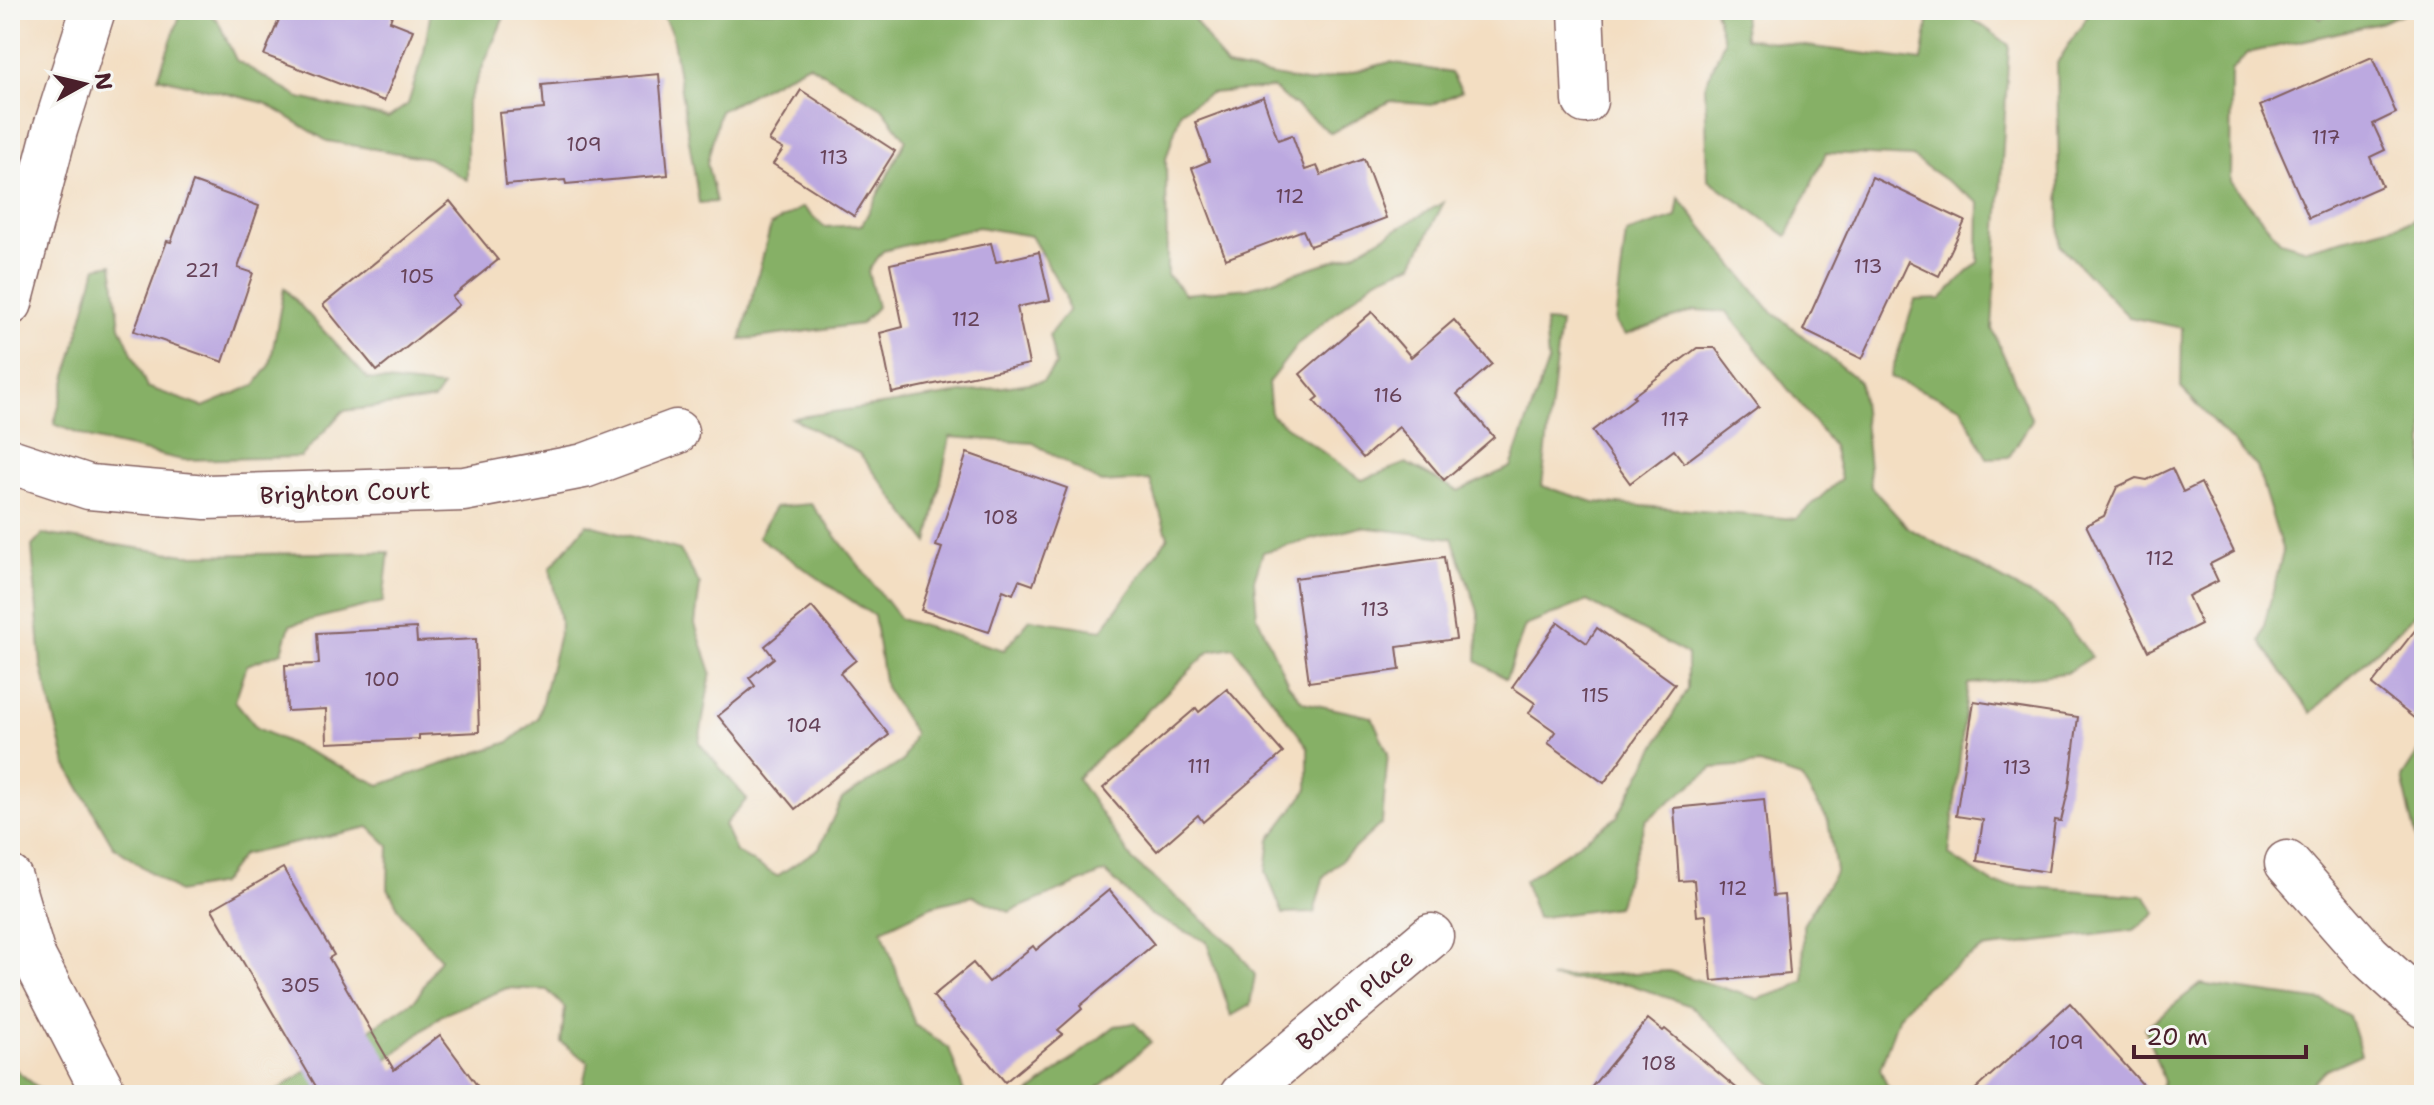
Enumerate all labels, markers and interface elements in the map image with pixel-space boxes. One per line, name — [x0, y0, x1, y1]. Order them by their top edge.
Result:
north arrow — [44, 44, 124, 124]
text: N — [88, 71, 119, 92]
house number: 117 — [2312, 124, 2341, 150]
house number: 109 — [566, 131, 602, 157]
house number: 113 — [819, 144, 849, 170]
house number: 112 — [1276, 183, 1305, 209]
house number: 113 — [1853, 253, 1883, 279]
house number: 221 — [185, 257, 219, 283]
house number: 105 — [400, 263, 434, 289]
house number: 112 — [952, 306, 981, 332]
house number: 116 — [1373, 382, 1403, 408]
house number: 117 — [1661, 406, 1690, 432]
street label: Brighton Court — [259, 474, 431, 512]
house number: 108 — [983, 504, 1019, 530]
house number: 112 — [2146, 545, 2175, 571]
house number: 113 — [1360, 596, 1390, 622]
house number: 100 — [364, 666, 400, 692]
house number: 115 — [1581, 682, 1609, 708]
house number: 104 — [786, 712, 822, 738]
house number: 111 — [1187, 753, 1211, 779]
house number: 113 — [2002, 754, 2032, 780]
house number: 112 — [1719, 875, 1748, 901]
street label: Bolton Place — [1290, 942, 1420, 1058]
house number: 305 — [280, 972, 320, 998]
scale bar — [2134, 1009, 2306, 1059]
text: 20 m — [2146, 1021, 2208, 1053]
house number: 109 — [2048, 1029, 2084, 1055]
house number: 108 — [1641, 1050, 1677, 1076]

